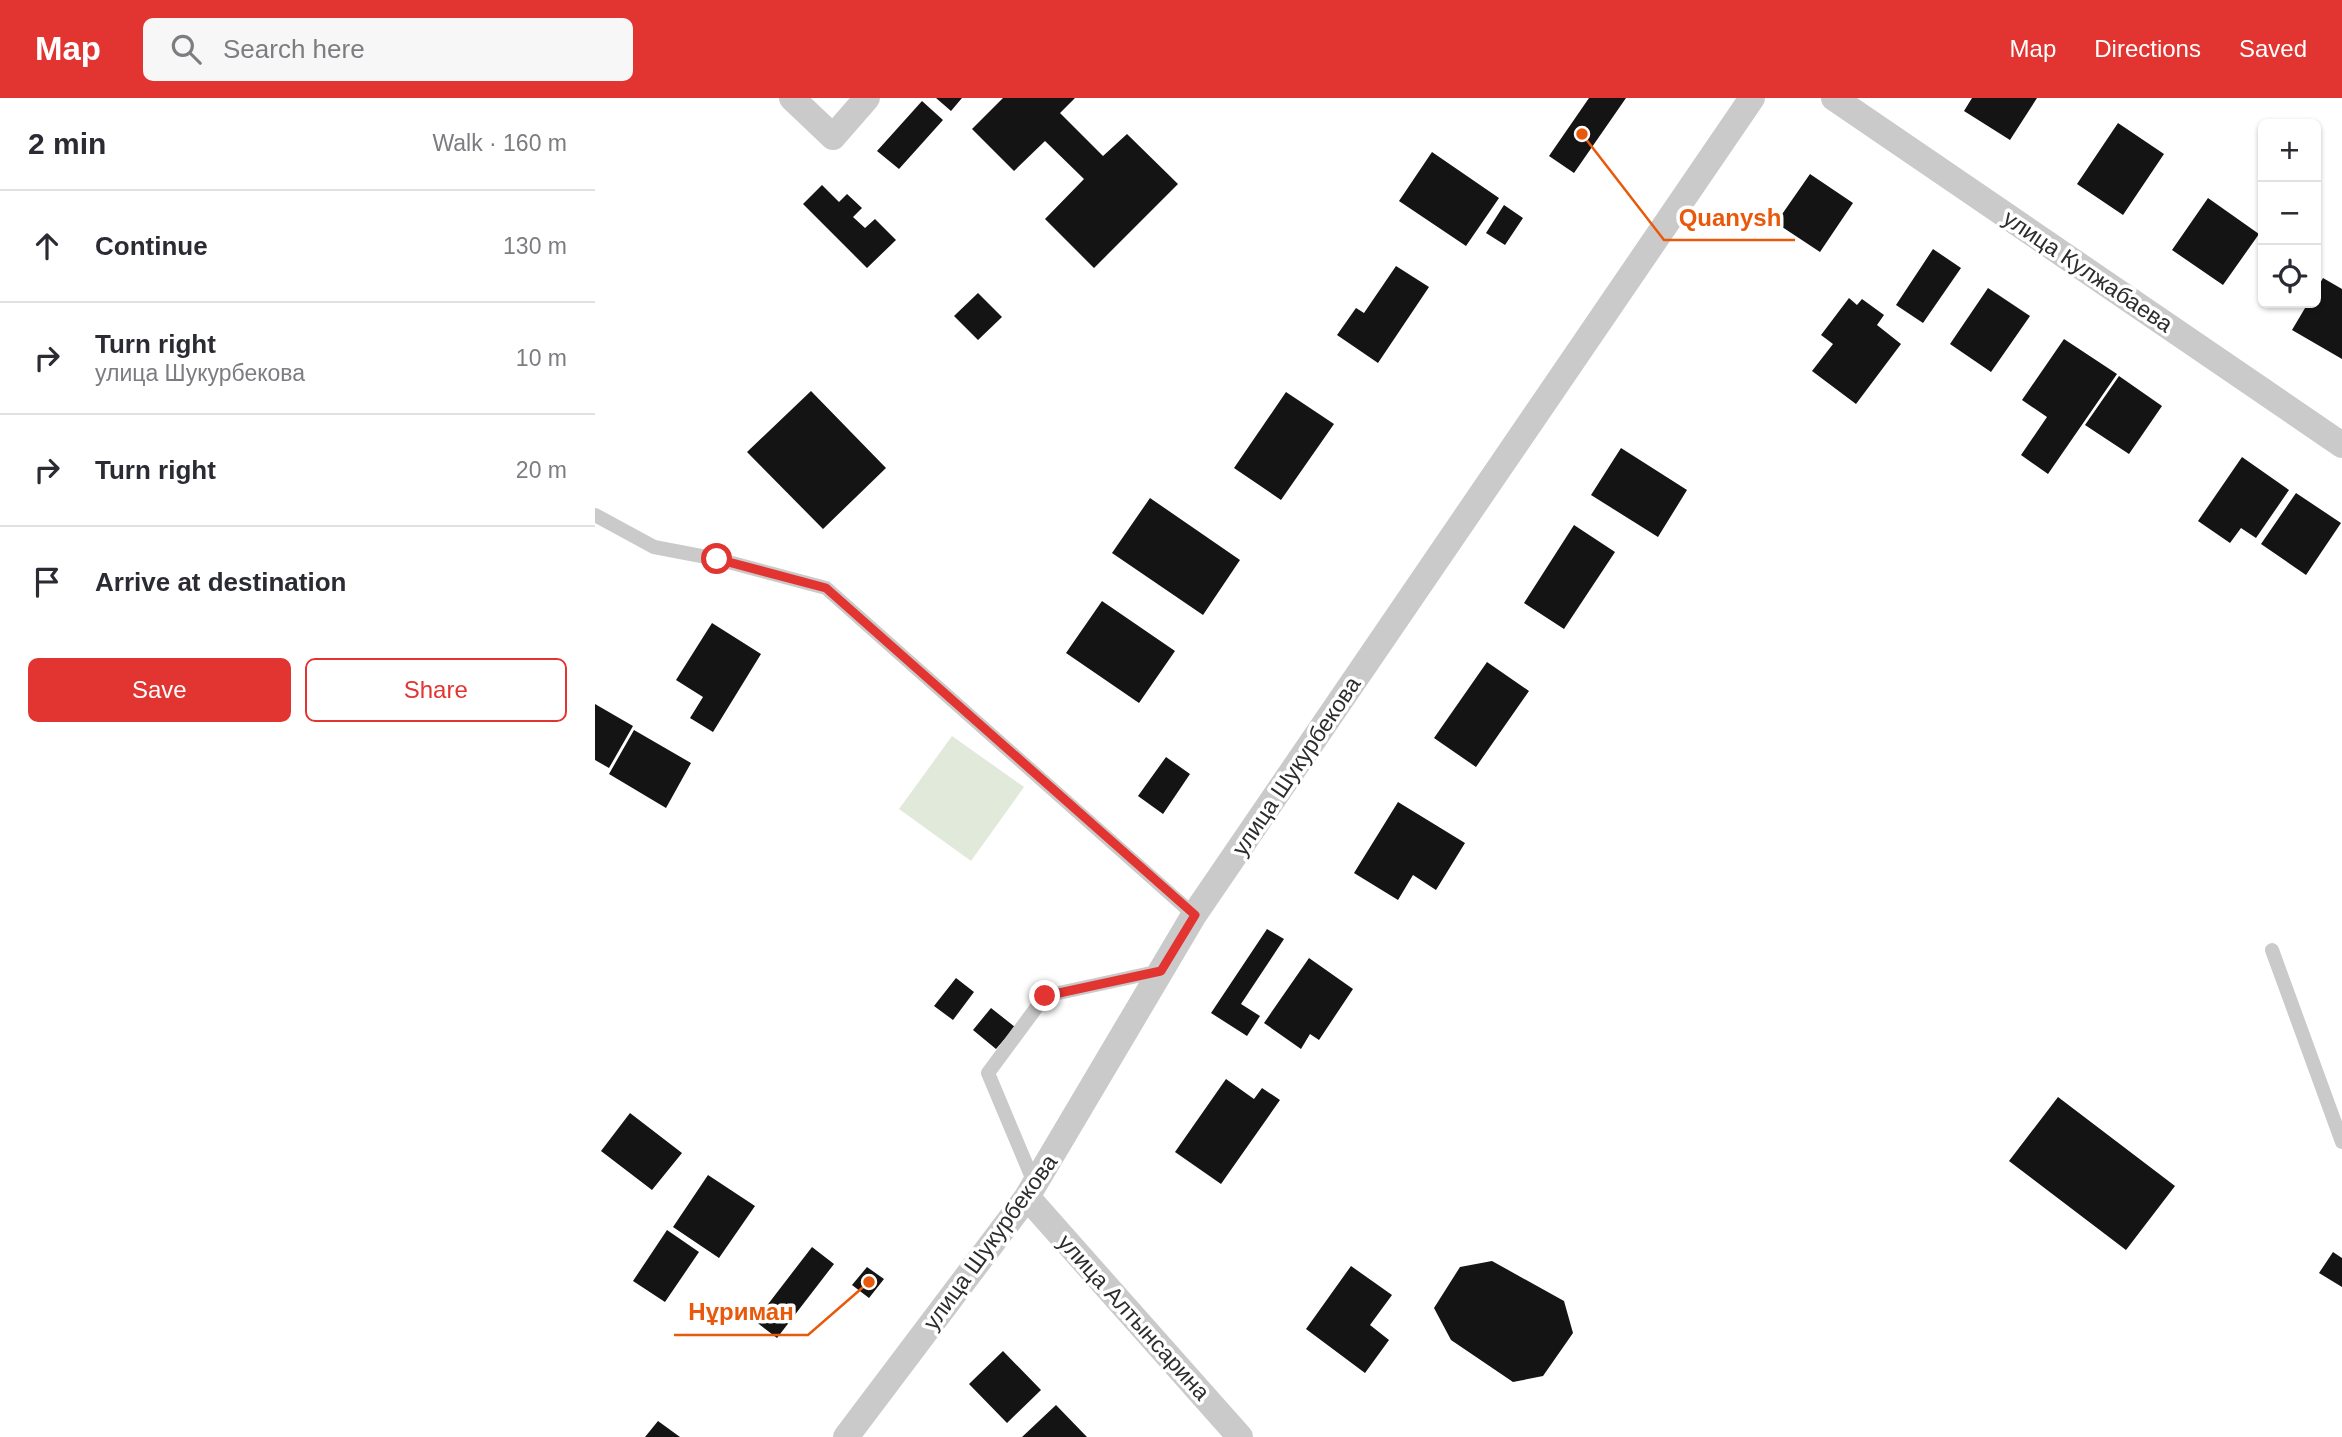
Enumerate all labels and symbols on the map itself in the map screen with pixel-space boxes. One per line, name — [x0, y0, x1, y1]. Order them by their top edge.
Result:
callout: Quanysh — [1664, 195, 1795, 240]
text: Quanysh — [1679, 204, 1781, 231]
street label: улица Кулжабаева — [1998, 205, 2178, 337]
route start — [701, 543, 732, 574]
street label: улица Шукурбекова — [1226, 671, 1366, 860]
route end — [1029, 980, 1060, 1011]
street label: улица Шукурбекова — [918, 1149, 1062, 1335]
street label: улица Алтынсарина — [1053, 1229, 1215, 1405]
callout: Нұриман — [674, 1290, 808, 1335]
text: Нұриман — [688, 1298, 794, 1325]

